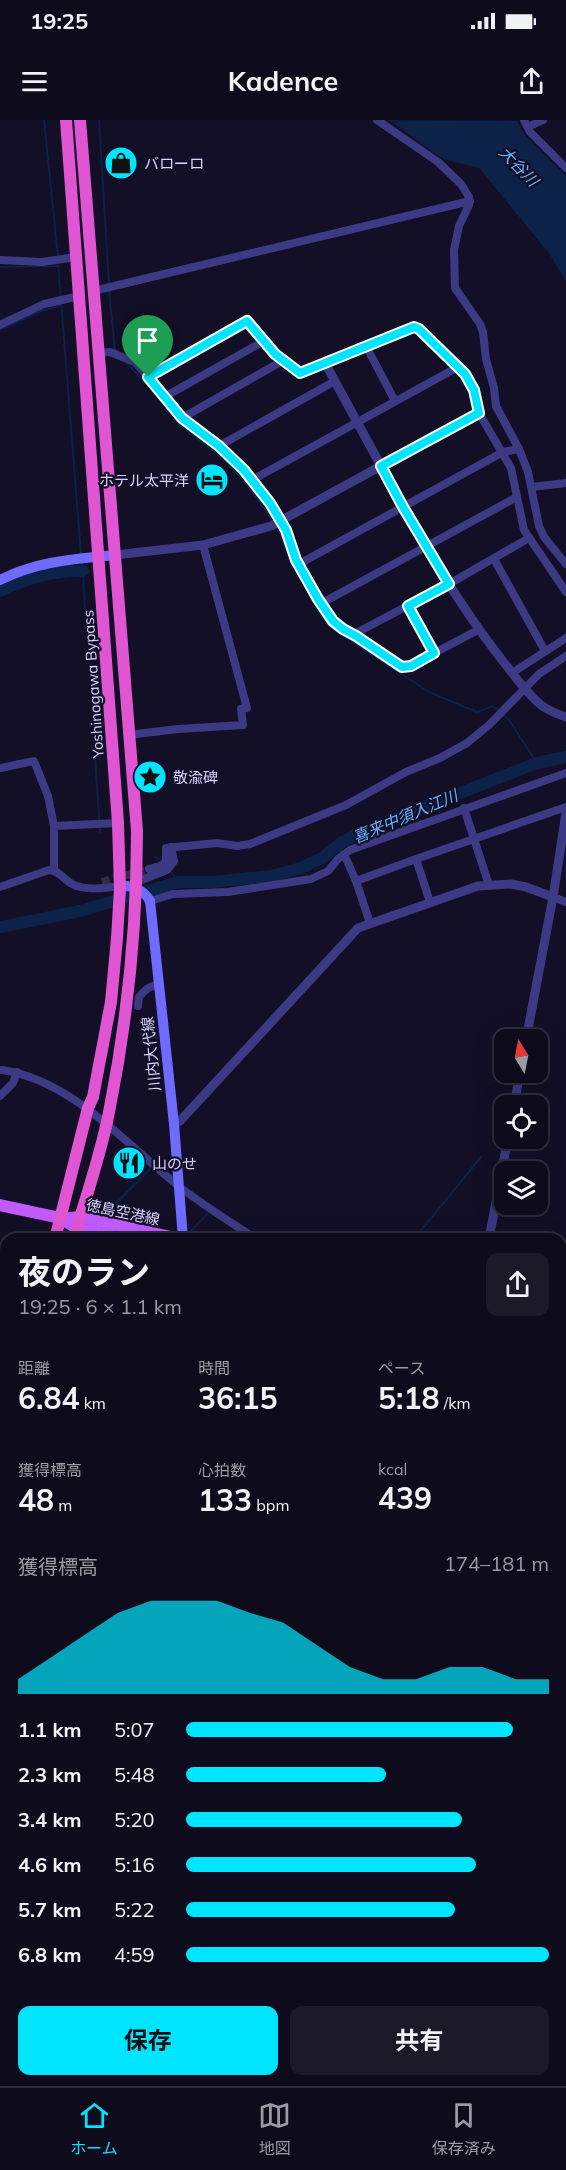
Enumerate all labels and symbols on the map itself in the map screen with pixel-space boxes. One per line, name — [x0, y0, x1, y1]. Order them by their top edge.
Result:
water label: 大谷川 — [495, 142, 544, 192]
shop icon: バローロ — [103, 145, 139, 181]
place label: バローロ — [144, 154, 204, 173]
pin — [122, 315, 173, 377]
hotel icon: ホテル太平洋 — [194, 462, 230, 498]
place label: ホテル太平洋 — [99, 471, 189, 490]
street label: Yoshinogawa Bypass — [78, 609, 108, 760]
place icon: 敬渝碑 — [132, 759, 168, 795]
place label: 敬渝碑 — [173, 768, 218, 787]
water label: 喜来中須入江川 — [350, 784, 462, 847]
street label: 川内大代線 — [138, 1016, 164, 1092]
north arrow — [494, 1029, 548, 1083]
restaurant icon: 山のせ — [111, 1145, 147, 1181]
place label: 山のせ — [152, 1154, 197, 1173]
street label: 徳島空港線 — [84, 1195, 162, 1229]

